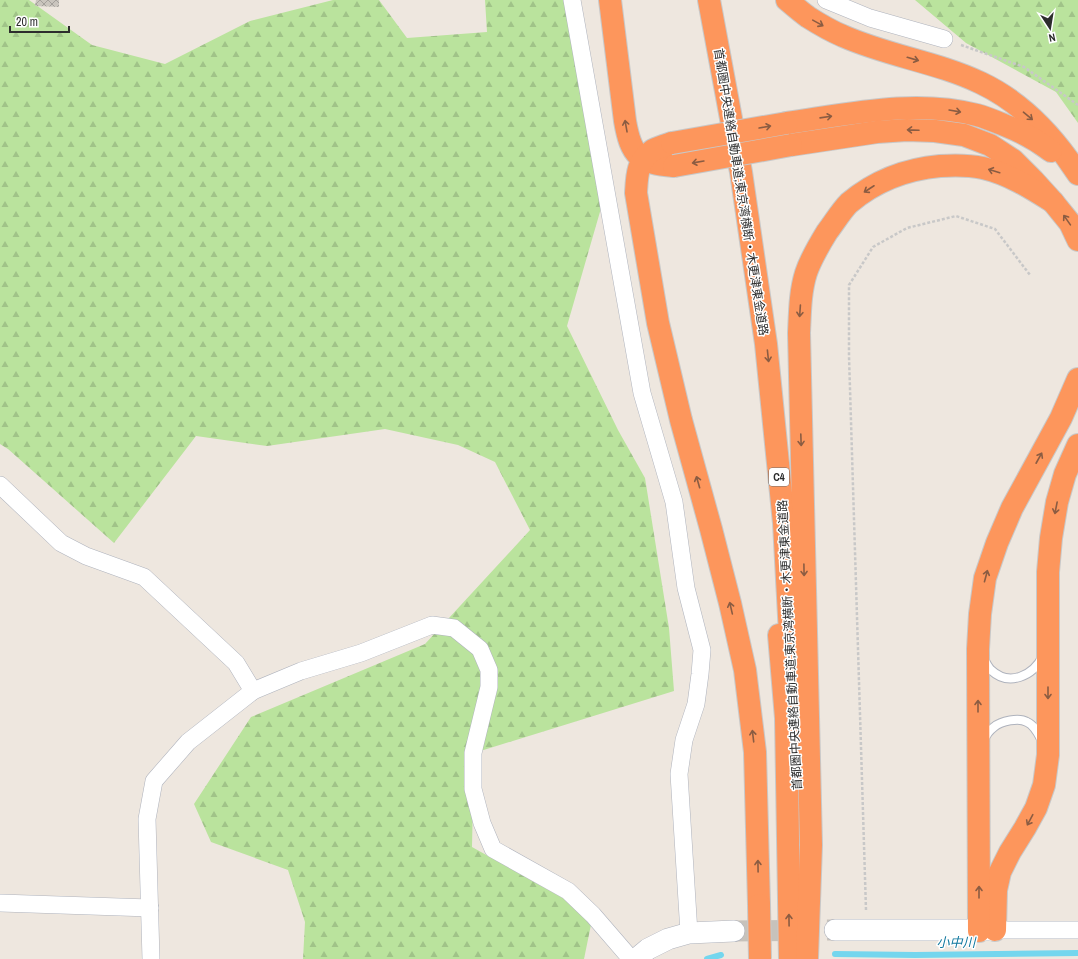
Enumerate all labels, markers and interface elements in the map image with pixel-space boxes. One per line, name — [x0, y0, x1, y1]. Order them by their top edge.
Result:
scale bar — [10, 8, 69, 34]
north arrow — [1030, 8, 1070, 48]
text: 20 m — [16, 14, 38, 30]
one-way arrow — [812, 20, 824, 27]
text: N — [1047, 30, 1057, 45]
street label: 首都圏中央連絡自動車道;東京湾横断・木更津東金道路 — [710, 47, 772, 337]
one-way arrow — [906, 56, 919, 63]
one-way arrow — [948, 107, 961, 115]
one-way arrow — [1023, 111, 1033, 120]
one-way arrow — [819, 113, 832, 121]
one-way arrow — [621, 119, 629, 132]
one-way arrow — [758, 122, 771, 130]
one-way arrow — [907, 126, 920, 134]
one-way arrow — [691, 158, 704, 166]
one-way arrow — [988, 167, 1000, 175]
one-way arrow — [864, 185, 875, 193]
one-way arrow — [1063, 215, 1071, 226]
one-way arrow — [797, 304, 804, 317]
one-way arrow — [764, 349, 771, 362]
one-way arrow — [798, 433, 805, 446]
one-way arrow — [1036, 452, 1044, 464]
road number: C4 — [769, 468, 789, 486]
one-way arrow — [694, 476, 701, 489]
street label: 首都圏中央連絡自動車道;東京湾横断・木更津東金道路 — [774, 499, 806, 791]
one-way arrow — [1052, 501, 1060, 514]
one-way arrow — [800, 563, 808, 576]
one-way arrow — [983, 570, 991, 583]
one-way arrow — [726, 602, 734, 615]
one-way arrow — [1044, 686, 1052, 699]
one-way arrow — [974, 700, 982, 713]
one-way arrow — [749, 730, 757, 743]
one-way arrow — [1025, 814, 1033, 826]
one-way arrow — [754, 860, 761, 873]
one-way arrow — [975, 886, 982, 899]
one-way arrow — [786, 914, 793, 927]
water label: 小中川 — [936, 934, 977, 951]

